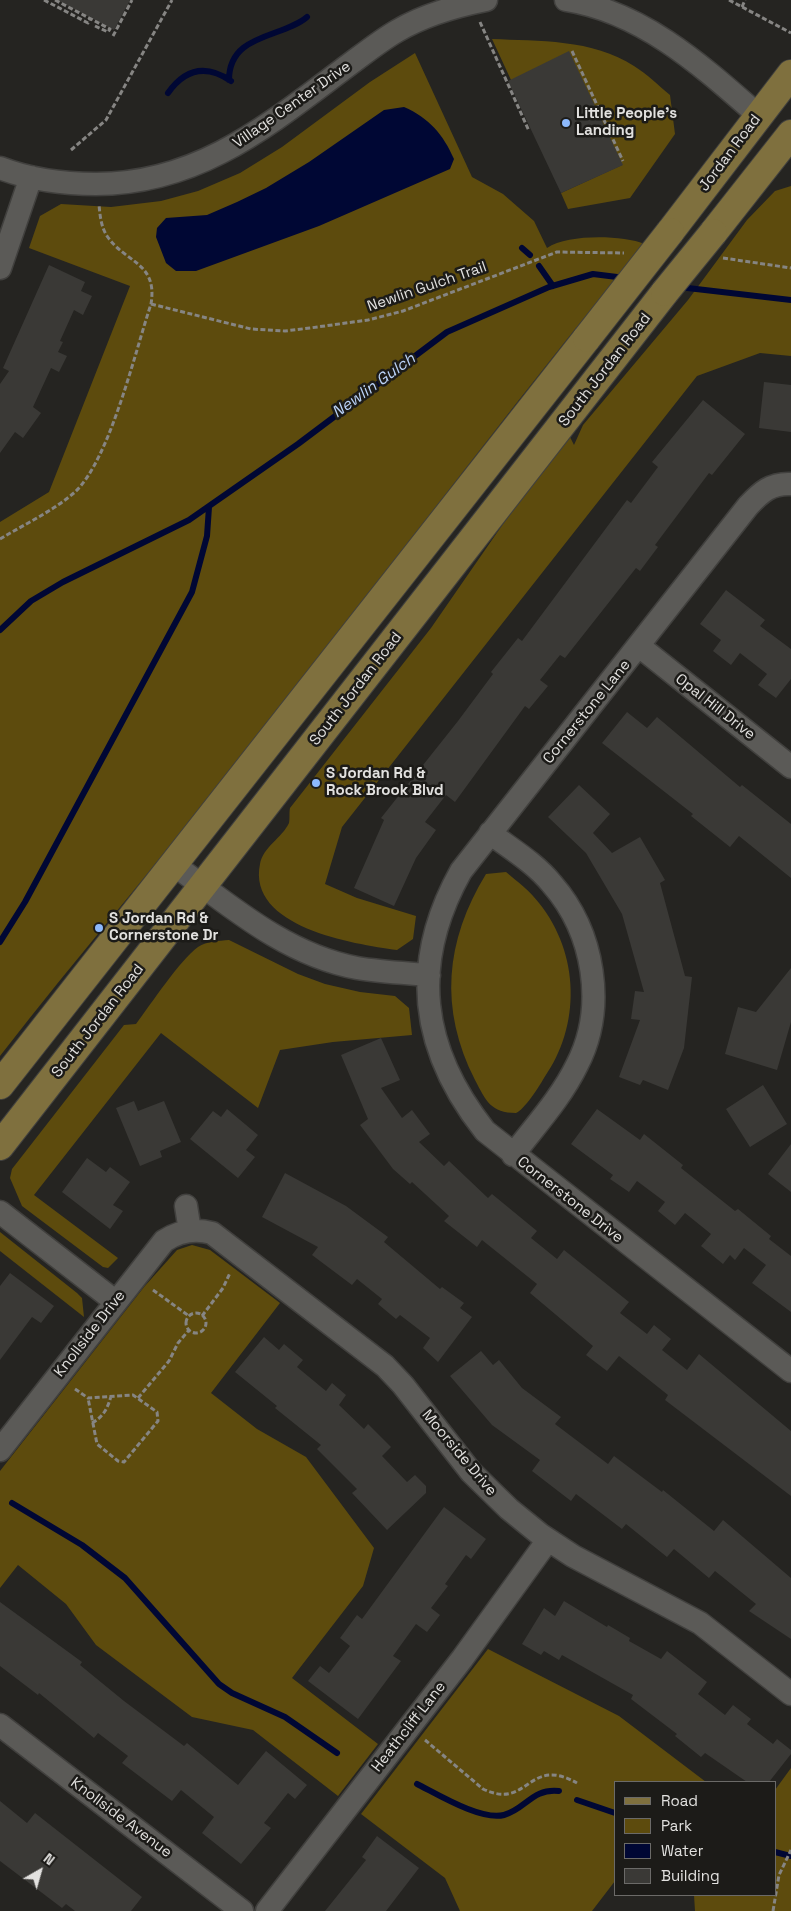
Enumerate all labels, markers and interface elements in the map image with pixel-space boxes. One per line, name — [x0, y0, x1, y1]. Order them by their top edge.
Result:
street label: Village Center Drive — [230, 58, 354, 152]
place label: Little People's Landing — [576, 105, 677, 140]
street label: Jordan Road — [695, 111, 765, 195]
marker: Little People's Landing — [560, 117, 572, 129]
street label: Newlin Gulch Trail — [365, 258, 489, 316]
street label: South Jordan Road — [555, 310, 655, 430]
water label: Newlin Gulch — [329, 349, 419, 423]
street label: South Jordan Road — [306, 629, 406, 749]
street label: Cornerstone Lane — [540, 656, 634, 768]
street label: Opal Hill Drive — [671, 670, 759, 744]
place label: S Jordan Rd & Rock Brook Blvd — [326, 765, 444, 800]
marker: S Jordan Rd & Rock Brook Blvd — [310, 777, 322, 789]
place label: S Jordan Rd & Cornerstone Dr — [109, 910, 219, 945]
marker: S Jordan Rd & Cornerstone Dr — [93, 922, 105, 934]
street label: South Jordan Road — [48, 961, 148, 1081]
street label: Cornerstone Drive — [513, 1153, 627, 1247]
street label: Knollside Drive — [51, 1287, 129, 1381]
street label: Moorside Drive — [418, 1406, 500, 1500]
street label: Heathcliff Lane — [368, 1678, 450, 1776]
street label: Knollside Avenue — [67, 1774, 175, 1862]
legend — [614, 1781, 776, 1896]
text: Road — [661, 1791, 698, 1810]
text: Park — [661, 1816, 692, 1835]
text: Water — [661, 1841, 703, 1860]
north arrow — [15, 1846, 65, 1896]
text: N — [40, 1849, 58, 1869]
text: Building — [661, 1866, 720, 1885]

